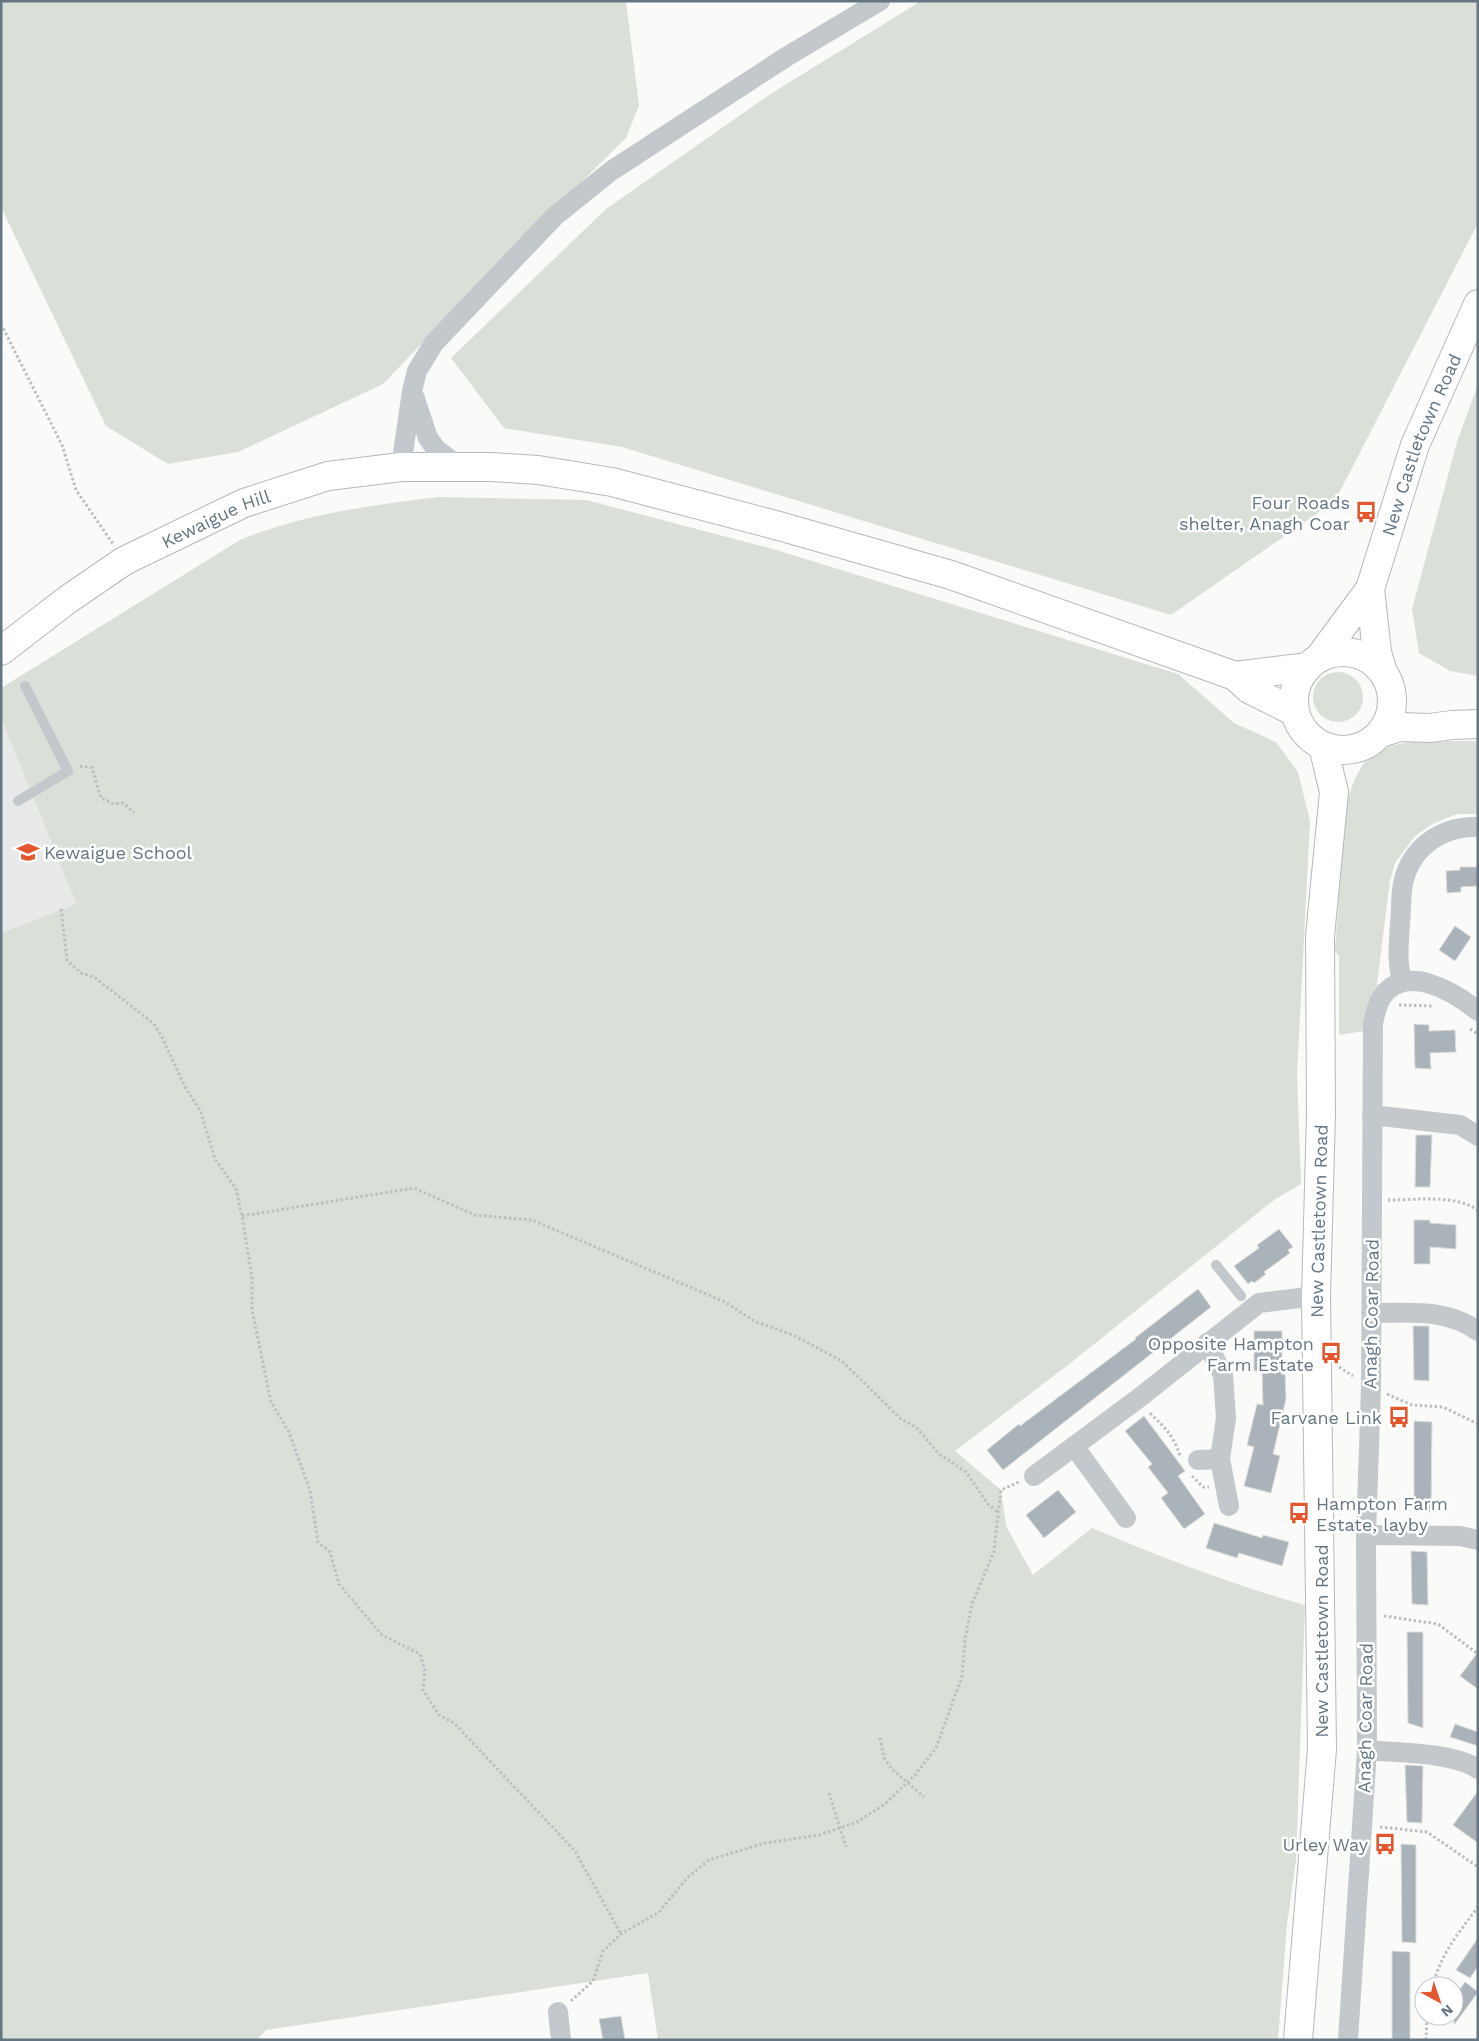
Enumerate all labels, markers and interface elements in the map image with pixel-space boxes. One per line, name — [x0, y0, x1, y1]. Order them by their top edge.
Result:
street label: New Castletown Road — [1377, 350, 1465, 538]
street label: Kewaigue Hill — [158, 485, 273, 552]
place label: Four Roads shelter, Anagh Coar — [1179, 492, 1350, 534]
bus stop icon: Four Roads shelter, Anagh Coar — [1353, 499, 1379, 525]
school or university icon: Kewaigue School — [15, 839, 41, 865]
place label: Kewaigue School — [44, 842, 193, 863]
street label: New Castletown Road — [1305, 1124, 1331, 1318]
street label: Anagh Coar Road — [1359, 1239, 1383, 1389]
place label: Opposite Hampton Farm Estate — [1148, 1333, 1314, 1375]
bus stop icon: Opposite Hampton Farm Estate — [1318, 1340, 1344, 1366]
bus stop icon: Farvane Link — [1386, 1404, 1412, 1430]
place label: Farvane Link — [1271, 1407, 1382, 1428]
place label: Hampton Farm Estate, layby — [1316, 1493, 1448, 1535]
bus stop icon: Hampton Farm Estate, layby — [1286, 1500, 1312, 1526]
street label: New Castletown Road — [1311, 1544, 1332, 1738]
street label: Anagh Coar Road — [1353, 1643, 1377, 1793]
bus stop icon: Urley Way — [1372, 1831, 1398, 1857]
place label: Urley Way — [1282, 1834, 1369, 1855]
north arrow — [1414, 1976, 1464, 2026]
text: N — [1438, 2001, 1456, 2020]

